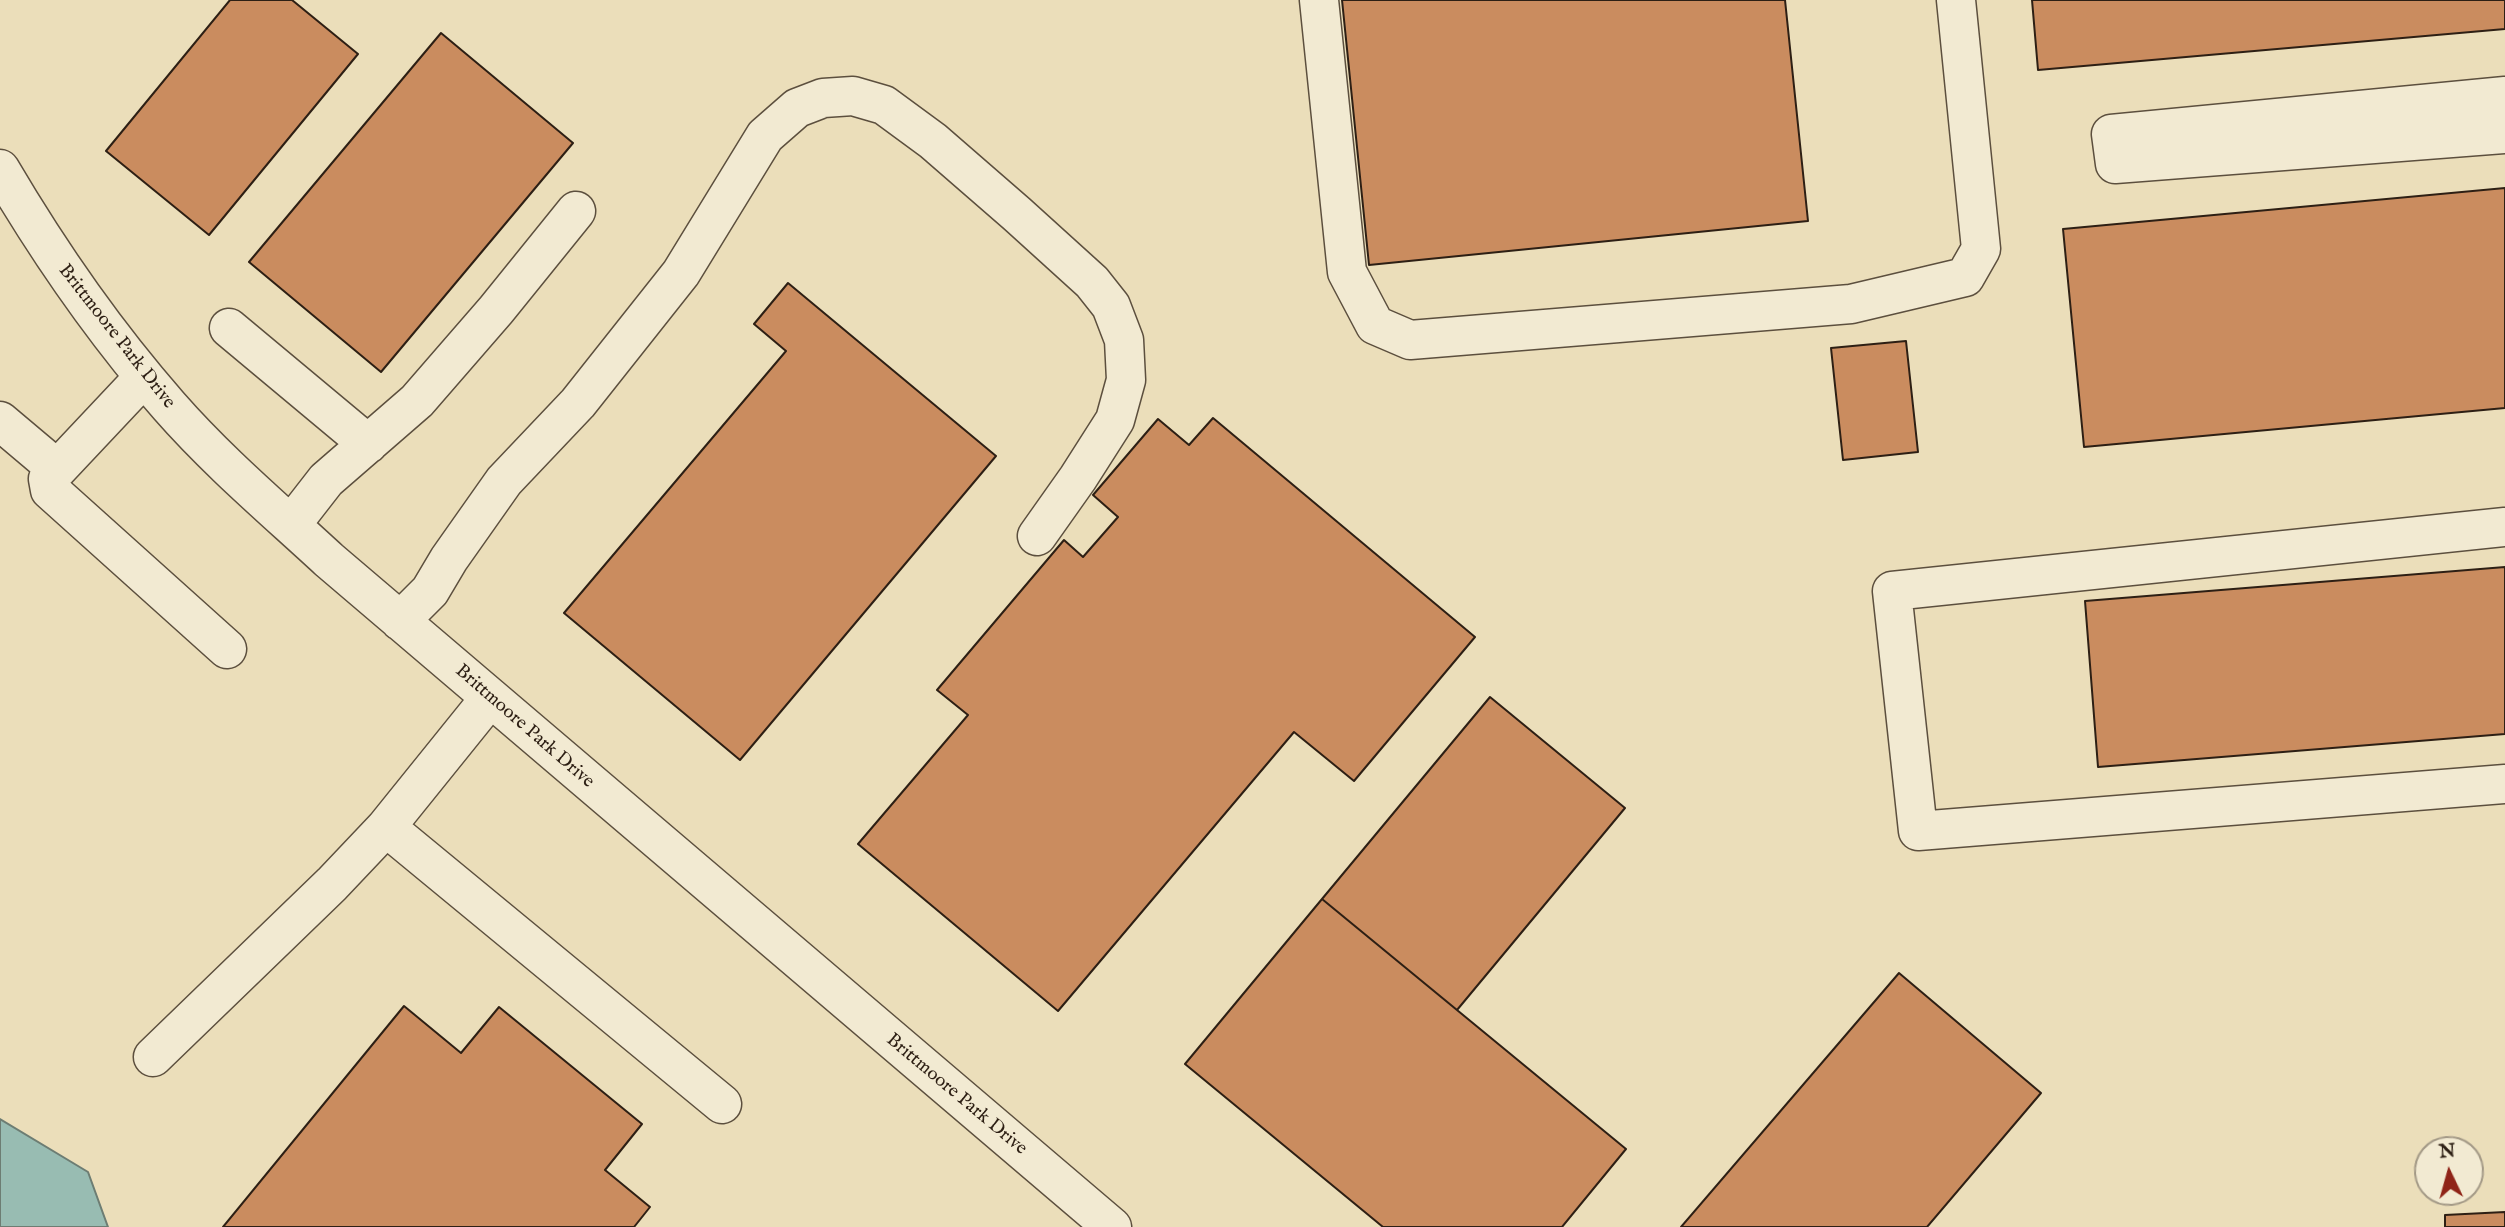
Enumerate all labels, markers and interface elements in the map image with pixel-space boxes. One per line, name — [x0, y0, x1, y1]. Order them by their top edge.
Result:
street label: Brittmoore Park Drive — [53, 260, 179, 414]
street label: Brittmoore Park Drive — [450, 660, 598, 794]
street label: Brittmoore Park Drive — [881, 1029, 1031, 1161]
north arrow — [2414, 1136, 2484, 1206]
text: N — [2438, 1139, 2457, 1165]

